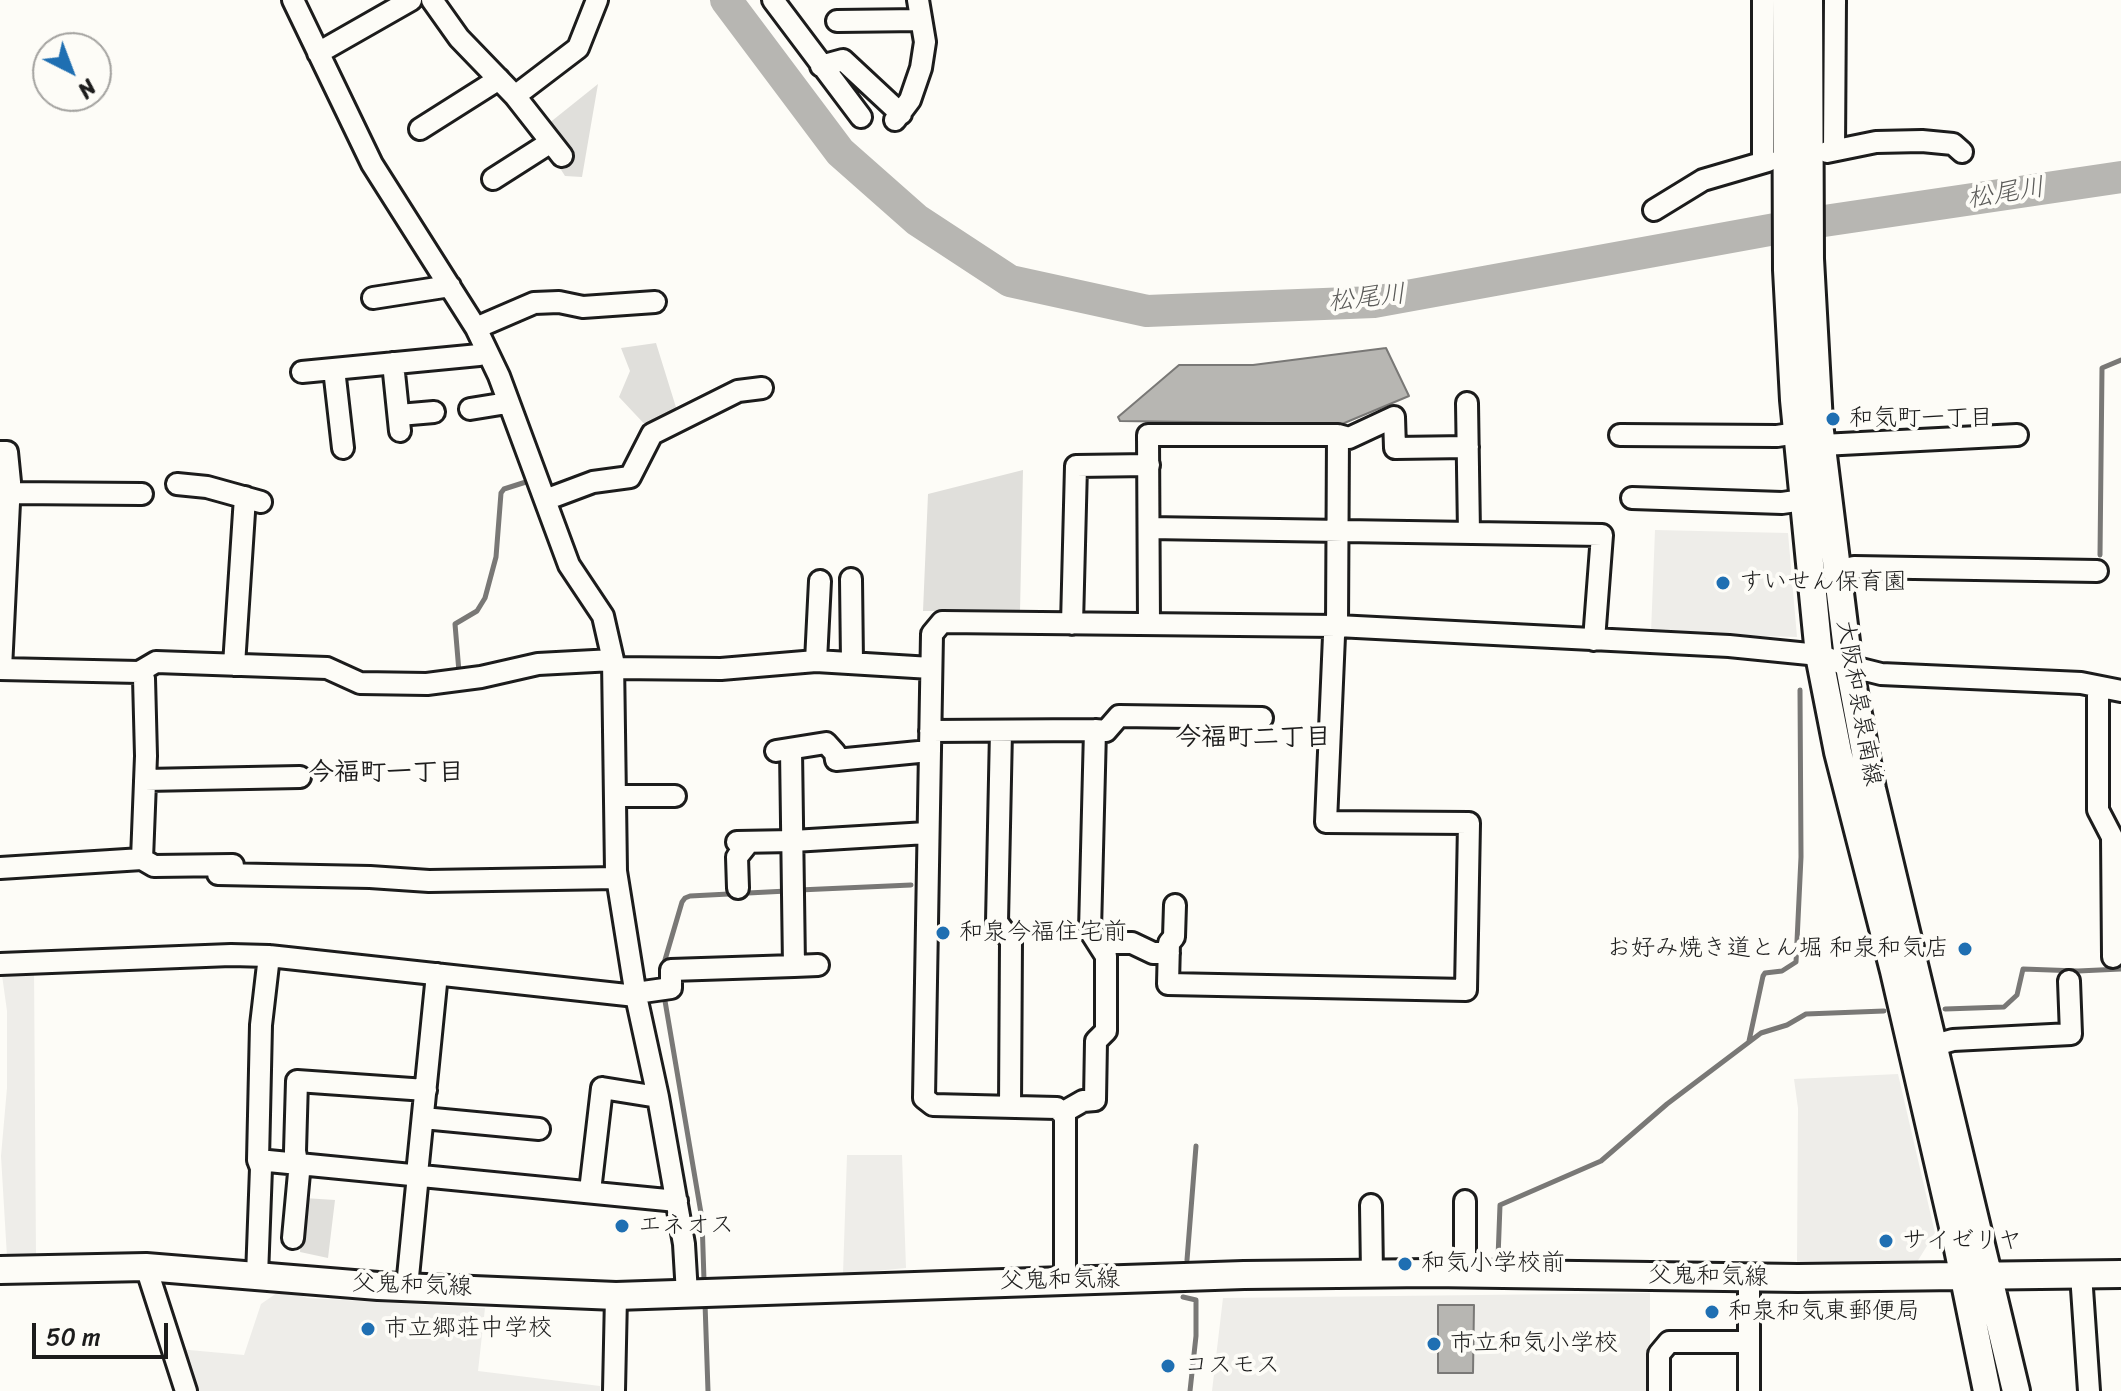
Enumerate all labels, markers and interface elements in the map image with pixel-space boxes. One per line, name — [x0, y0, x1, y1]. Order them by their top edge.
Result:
north arrow — [32, 32, 112, 112]
text: N — [68, 69, 106, 108]
water label: 松尾川 — [1965, 172, 2047, 216]
water label: 松尾川 — [1327, 279, 1407, 319]
place label: 和気町一丁目 — [1849, 405, 1993, 433]
marker: 和気町一丁目 — [1824, 410, 1842, 428]
place label: すいせん保育園 — [1739, 569, 1907, 597]
marker: すいせん保育園 — [1714, 574, 1732, 592]
street label: 大阪和泉泉南線 — [1829, 618, 1887, 788]
district label: 今福町二丁目 — [1175, 722, 1331, 754]
district label: 今福町一丁目 — [308, 757, 464, 789]
place label: 和泉今福住宅前 — [959, 919, 1127, 947]
marker: 和泉今福住宅前 — [934, 924, 952, 942]
place label: お好み焼き道とん堀 和泉和気店 — [1607, 935, 1949, 963]
marker: お好み焼き道とん堀 和泉和気店 — [1956, 940, 1974, 958]
place label: エネオス — [638, 1212, 734, 1240]
marker: エネオス — [613, 1217, 631, 1235]
place label: サイゼリヤ — [1902, 1227, 2022, 1255]
marker: サイゼリヤ — [1877, 1232, 1895, 1250]
place label: 和気小学校前 — [1421, 1250, 1565, 1278]
marker: 和気小学校前 — [1396, 1255, 1414, 1273]
street label: 父鬼和気線 — [1648, 1262, 1768, 1292]
street label: 父鬼和気線 — [1000, 1266, 1120, 1296]
street label: 父鬼和気線 — [352, 1270, 472, 1302]
place label: 和泉和気東郵便局 — [1728, 1298, 1920, 1326]
marker: 和泉和気東郵便局 — [1703, 1303, 1721, 1321]
scale bar — [36, 1307, 172, 1357]
place label: 市立郷荘中学校 — [384, 1315, 552, 1343]
text: 50 m — [46, 1316, 101, 1358]
marker: 市立郷荘中学校 — [359, 1320, 377, 1338]
place label: 市立和気小学校 — [1450, 1330, 1618, 1358]
marker: 市立和気小学校 — [1425, 1335, 1443, 1353]
place label: コスモス — [1184, 1352, 1280, 1380]
marker: コスモス — [1159, 1357, 1177, 1375]

